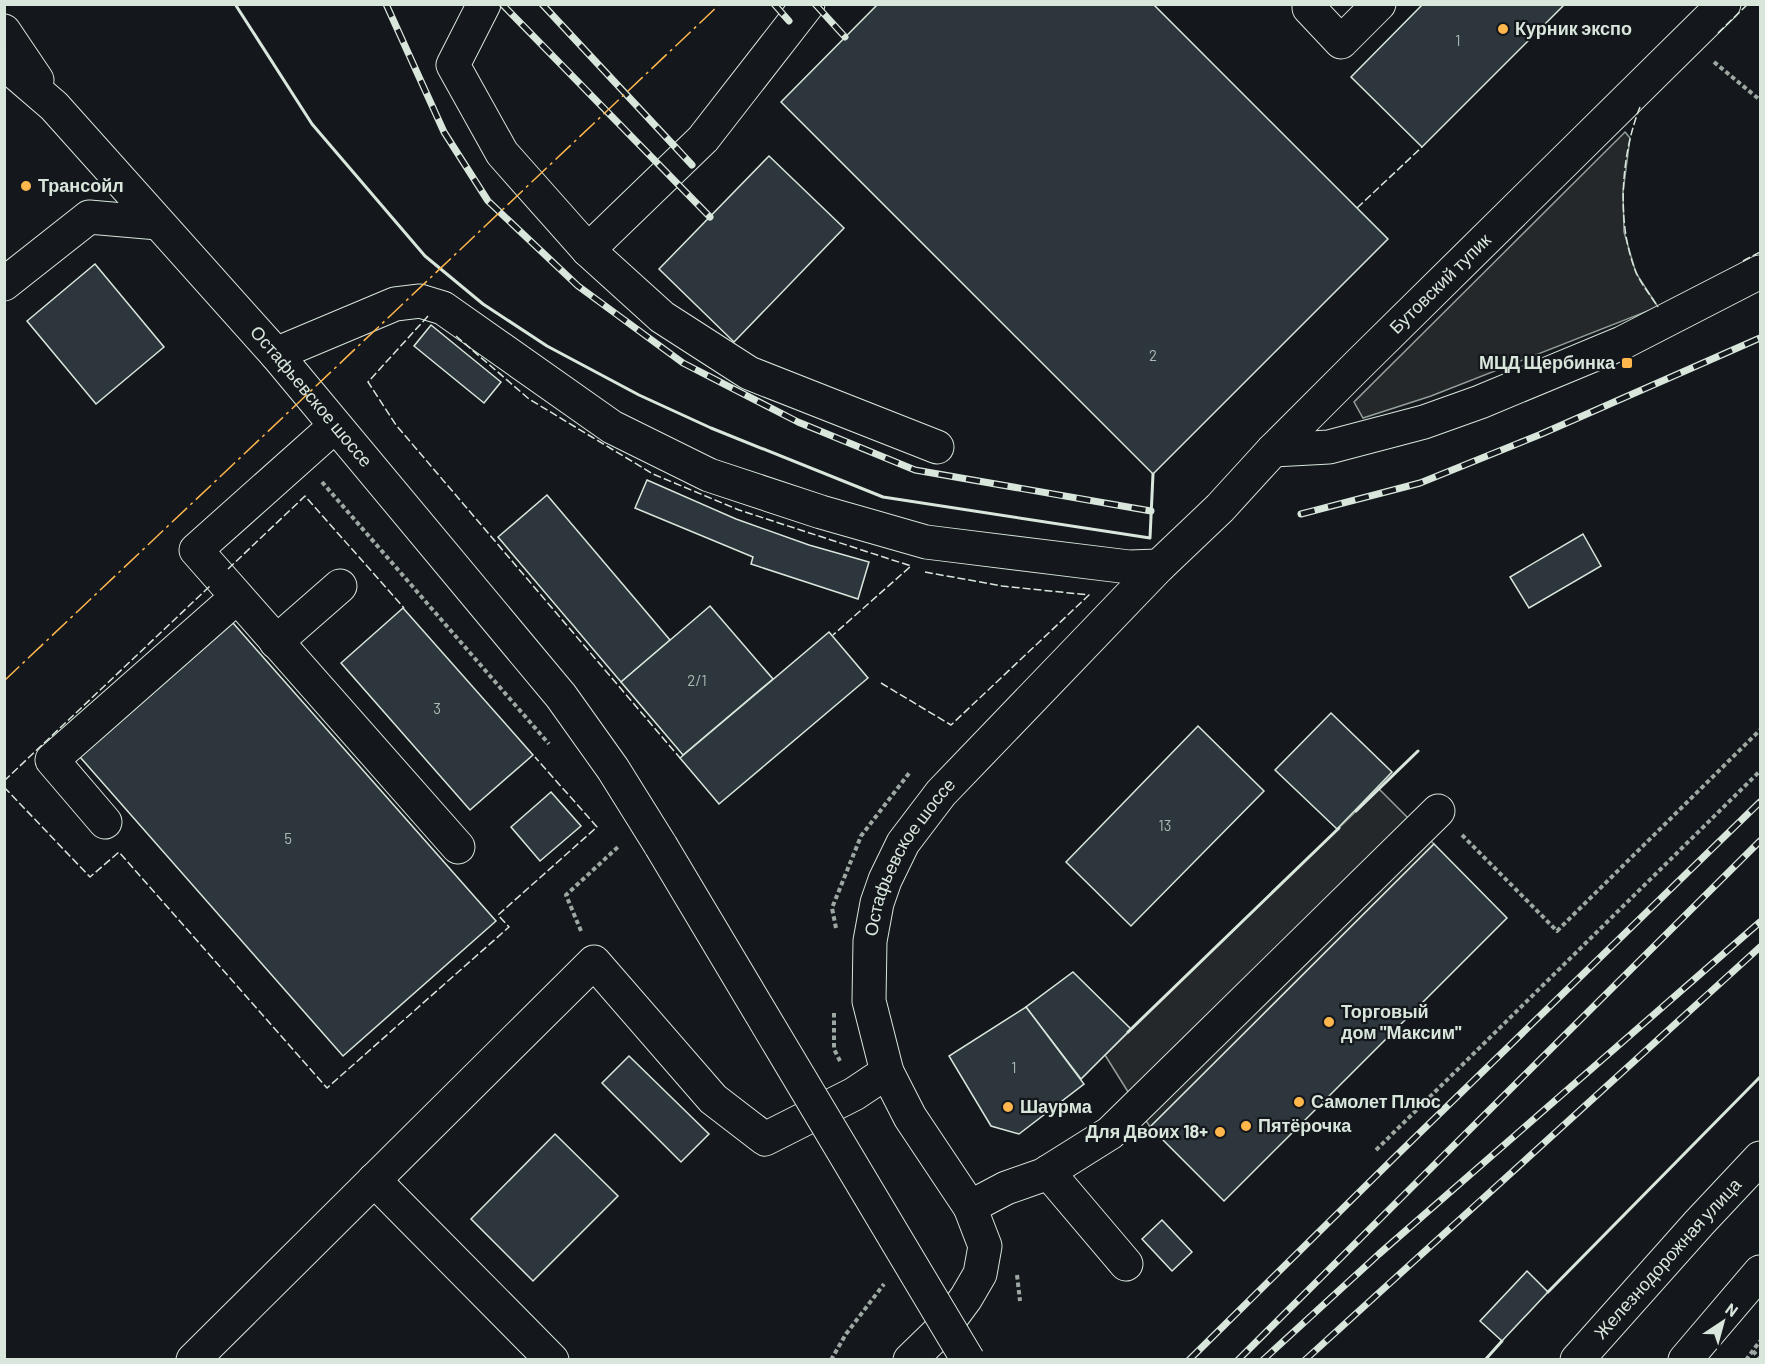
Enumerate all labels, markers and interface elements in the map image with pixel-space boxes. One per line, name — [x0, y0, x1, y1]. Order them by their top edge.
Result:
place label: Курник экспо — [1515, 17, 1632, 39]
marker: Курник экспо — [1496, 22, 1510, 36]
house number: 1 — [1455, 31, 1461, 49]
place label: Трансойл — [38, 174, 124, 196]
marker: Трансойл — [19, 179, 33, 193]
street label: Бутовский тупик — [1384, 228, 1495, 338]
street label: Остафьевское шоссе — [246, 321, 377, 471]
house number: 2 — [1149, 346, 1157, 364]
place label: МЦД Щербинка — [1479, 351, 1616, 373]
marker: МЦД Щербинка — [1620, 356, 1634, 370]
house number: 2/1 — [687, 671, 707, 689]
house number: 3 — [433, 699, 441, 717]
street label: Остафьевское шоссе — [859, 773, 959, 938]
house number: 13 — [1159, 816, 1171, 834]
house number: 5 — [284, 829, 292, 847]
place label: Торговый дом "Максим" — [1341, 1000, 1462, 1043]
marker: Торговый дом "Максим" — [1322, 1015, 1336, 1029]
house number: 1 — [1011, 1058, 1017, 1076]
place label: Самолет Плюс — [1311, 1090, 1441, 1112]
place label: Шаурма — [1020, 1095, 1093, 1117]
marker: Самолет Плюс — [1292, 1095, 1306, 1109]
marker: Шаурма — [1001, 1100, 1015, 1114]
place label: Пятёрочка — [1258, 1114, 1352, 1136]
marker: Пятёрочка — [1239, 1119, 1253, 1133]
place label: Для Двоих 18+ — [1085, 1120, 1208, 1142]
marker: Для Двоих 18+ — [1213, 1125, 1227, 1139]
street label: Железнодорожная улица — [1589, 1172, 1746, 1343]
north arrow — [1693, 1292, 1753, 1352]
text: N — [1722, 1299, 1742, 1320]

